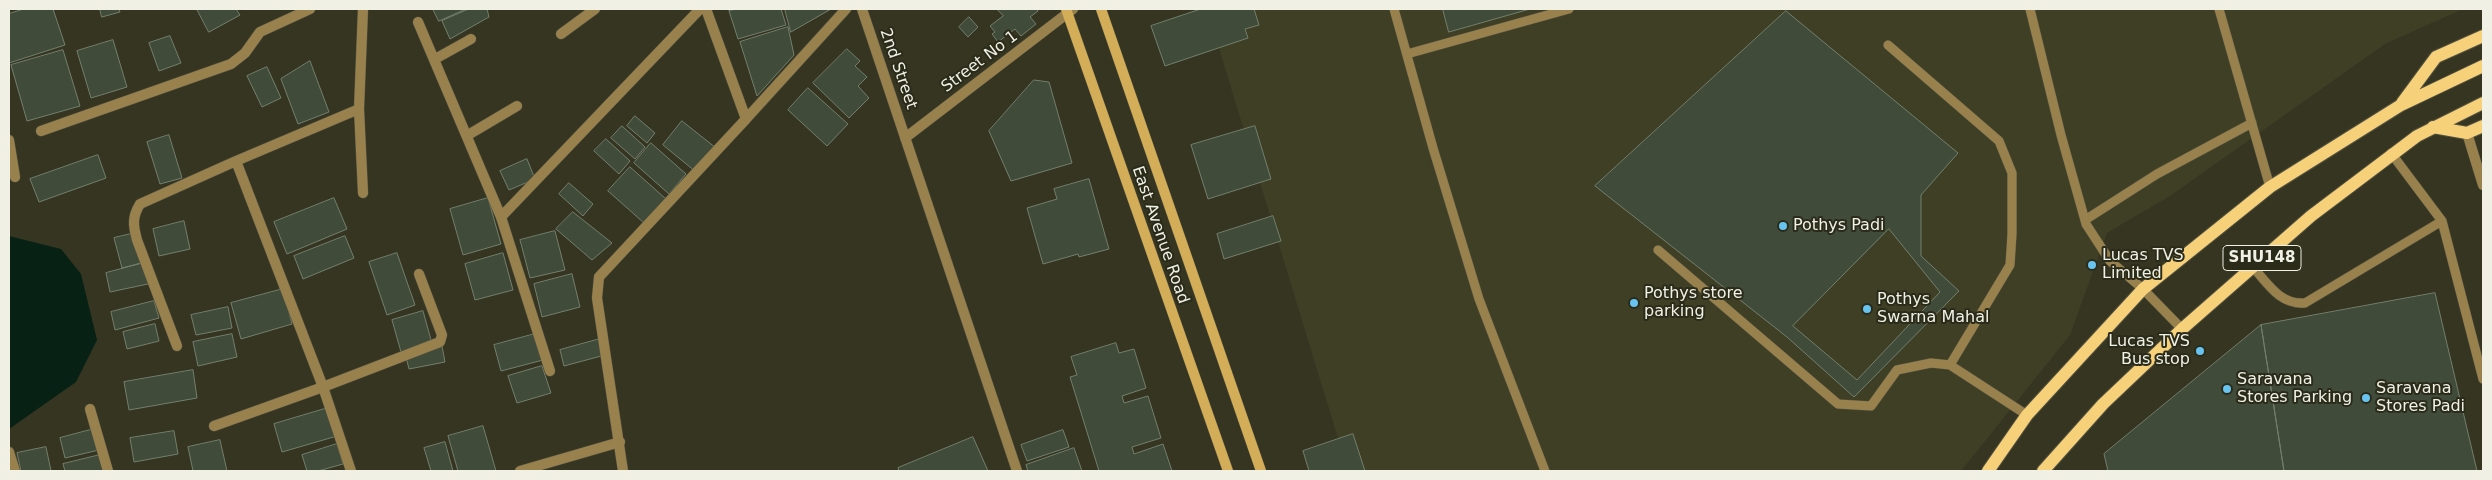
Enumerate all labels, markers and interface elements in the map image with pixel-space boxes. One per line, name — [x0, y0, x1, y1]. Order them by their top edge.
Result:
street label: 2nd Street — [875, 26, 921, 112]
street label: Street No 1 — [938, 27, 1022, 97]
street label: East Avenue Road — [1127, 164, 1193, 306]
place label: Pothys Padi — [1793, 216, 1885, 236]
marker: Pothys Padi — [1777, 220, 1789, 232]
place label: Lucas TVS Limited — [2102, 246, 2184, 284]
road number: SHU148 — [2223, 246, 2301, 270]
marker: Lucas TVS Limited — [2086, 259, 2098, 271]
place label: Pothys store parking — [1644, 284, 1743, 322]
place label: Pothys Swarna Mahal — [1877, 290, 1989, 328]
marker: Pothys store parking — [1628, 297, 1640, 309]
marker: Pothys Swarna Mahal — [1861, 303, 1873, 315]
place label: Lucas TVS Bus stop — [2108, 332, 2190, 370]
marker: Lucas TVS Bus stop — [2194, 345, 2206, 357]
place label: Saravana Stores Parking — [2237, 370, 2352, 408]
place label: Saravana Stores Padi — [2376, 379, 2465, 417]
marker: Saravana Stores Parking — [2221, 383, 2233, 395]
marker: Saravana Stores Padi — [2360, 392, 2372, 404]

